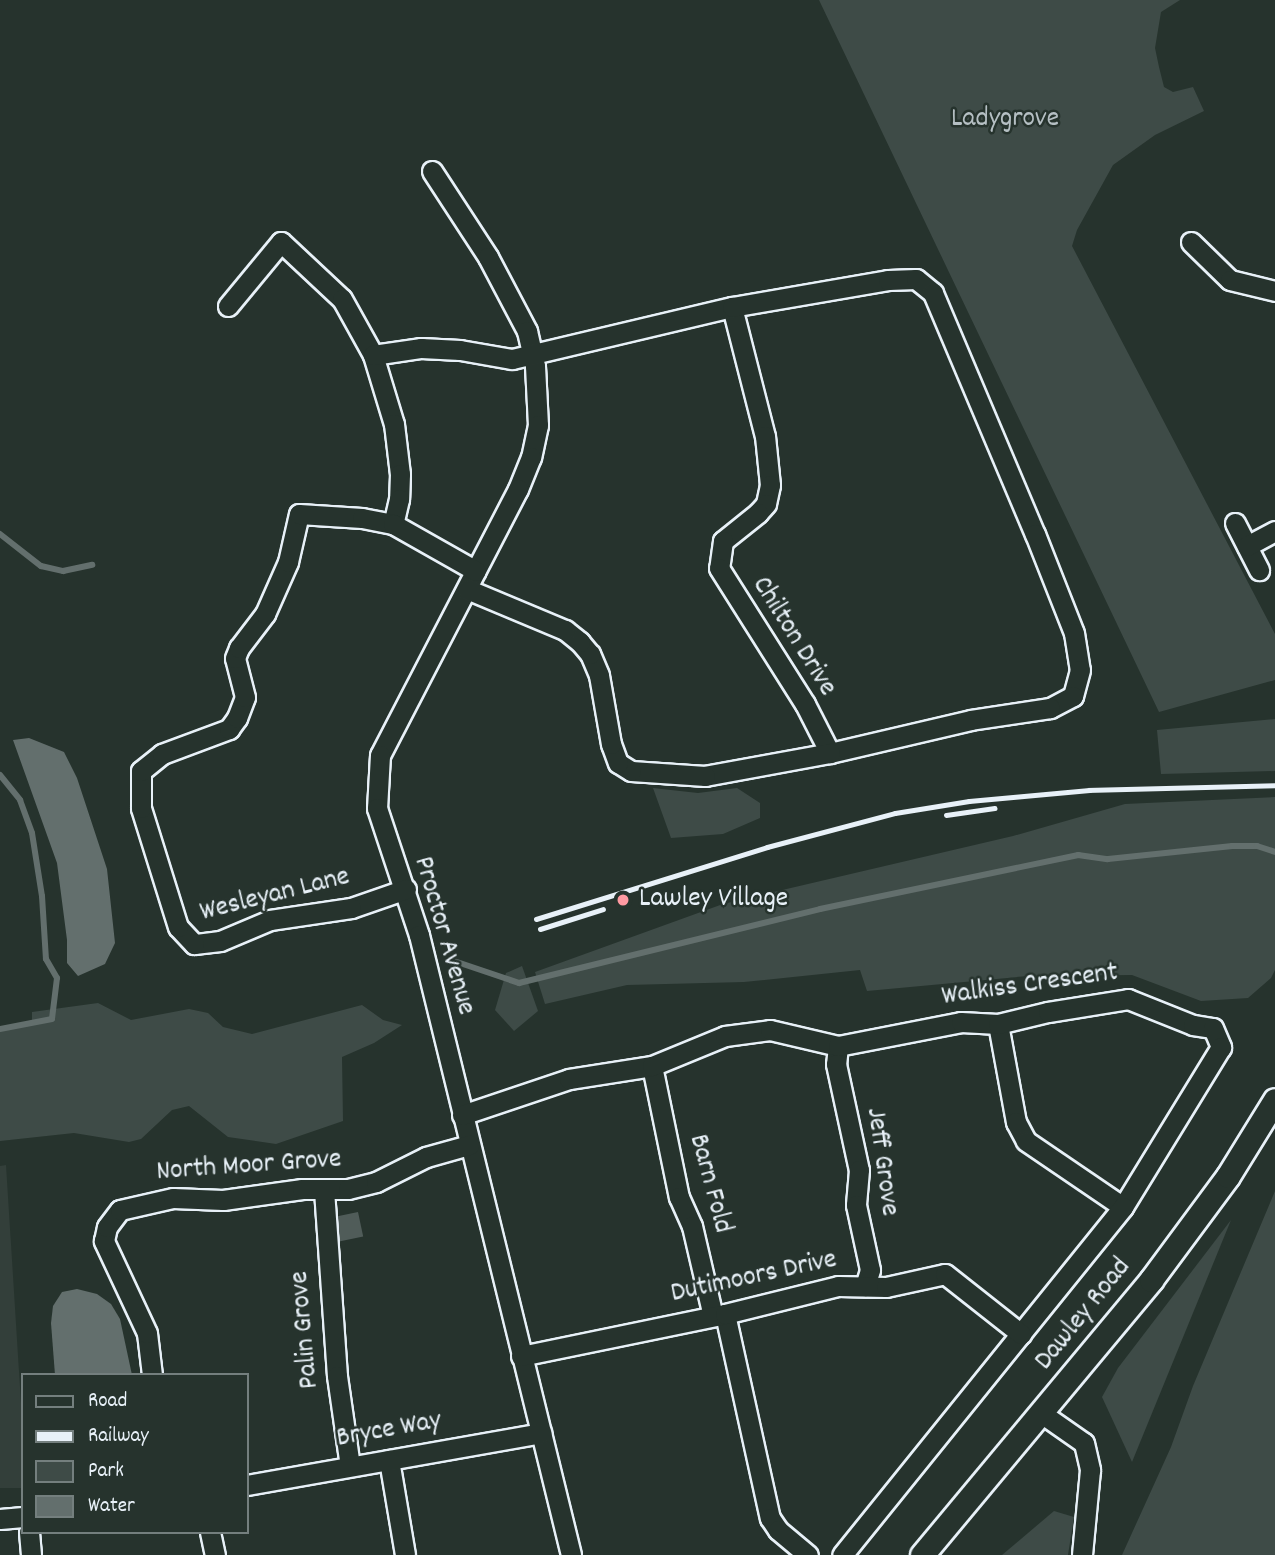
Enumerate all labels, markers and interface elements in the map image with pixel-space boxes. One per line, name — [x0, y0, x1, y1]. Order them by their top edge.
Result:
park label: Ladygrove — [951, 103, 1059, 137]
street label: Chilton Drive — [743, 571, 843, 703]
street label: Proctor Avenue — [404, 853, 482, 1019]
street label: Wesleyan Lane — [197, 861, 353, 931]
place label: Lawley Village — [639, 883, 788, 917]
marker: Lawley Village — [613, 890, 633, 910]
street label: Walkiss Crescent — [940, 957, 1120, 1015]
street label: Jeff Grove — [857, 1106, 905, 1218]
street label: Barn Fold — [680, 1131, 738, 1237]
street label: North Moor Grove — [155, 1144, 343, 1190]
street label: Dutimoors Drive — [668, 1244, 840, 1312]
street label: Dawley Road — [1029, 1252, 1139, 1378]
street label: Palin Grove — [284, 1270, 328, 1390]
legend — [21, 1373, 248, 1534]
text: Road — [88, 1387, 127, 1417]
street label: Bryce Way — [334, 1405, 444, 1457]
text: Railway — [88, 1422, 149, 1452]
text: Park — [88, 1457, 124, 1487]
text: Water — [88, 1492, 135, 1522]

